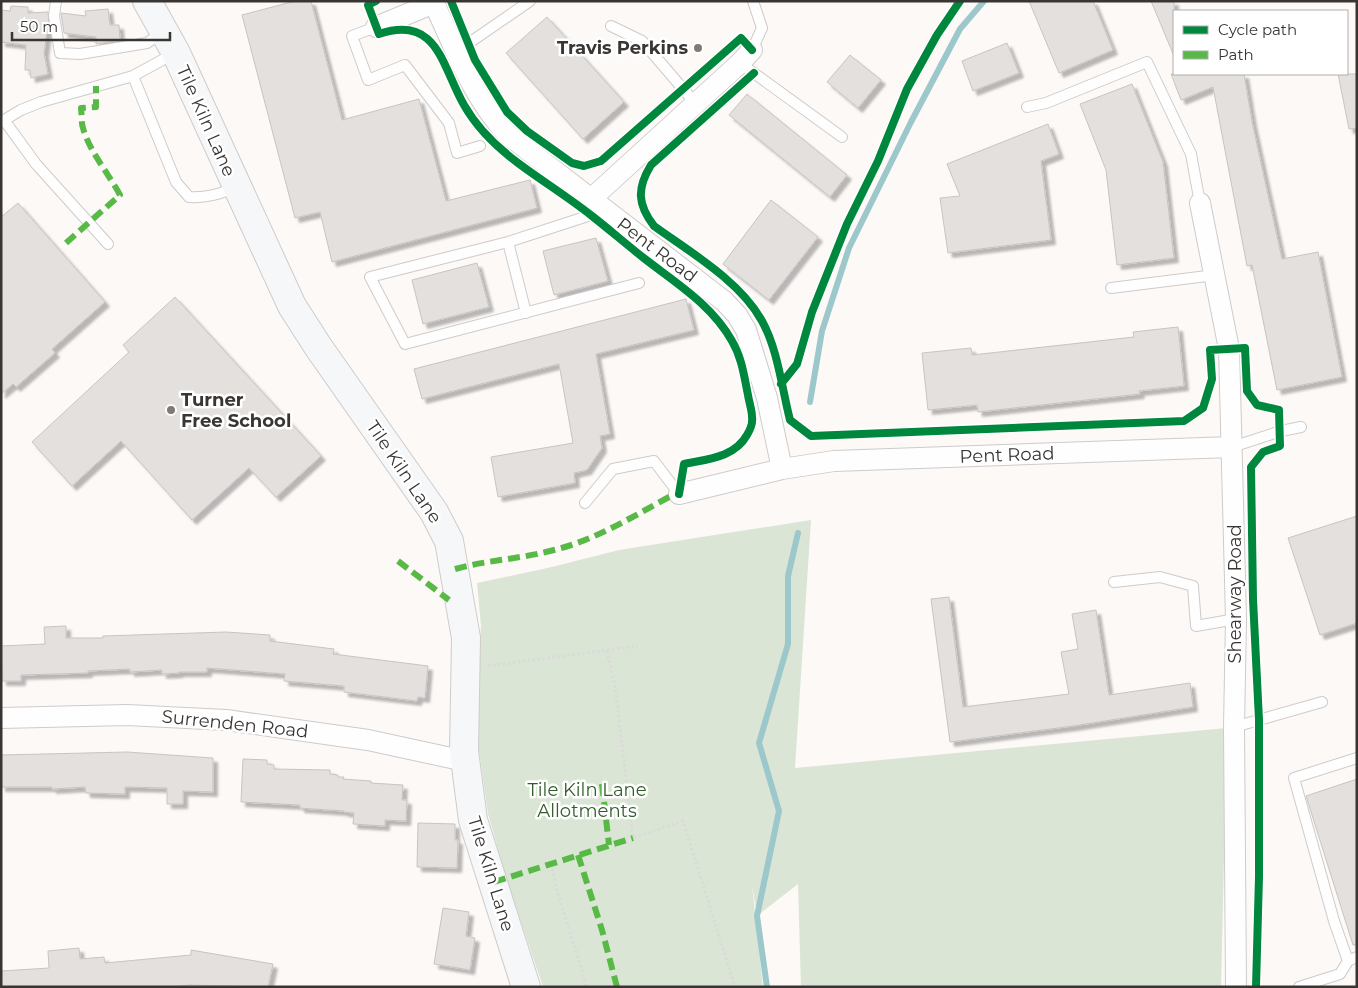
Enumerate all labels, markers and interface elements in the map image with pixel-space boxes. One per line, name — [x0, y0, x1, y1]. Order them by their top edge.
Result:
scale bar — [12, 10, 170, 42]
legend — [1173, 10, 1348, 75]
text: 50 m — [20, 17, 58, 36]
text: Cycle path — [1218, 20, 1297, 39]
place label: Travis Perkins — [557, 37, 688, 59]
marker: Travis Perkins — [692, 42, 704, 54]
text: Path — [1218, 45, 1254, 64]
street label: Tile Kiln Lane — [172, 62, 240, 180]
street label: Pent Road — [613, 213, 701, 287]
place label: Turner Free School — [181, 389, 291, 432]
marker: Turner Free School — [165, 404, 177, 416]
street label: Tile Kiln Lane — [362, 416, 447, 528]
street label: Pent Road — [959, 442, 1055, 468]
street label: Shearway Road — [1224, 524, 1246, 664]
street label: Surrenden Road — [161, 705, 309, 743]
park label: Tile Kiln Lane Allotments — [527, 779, 647, 822]
street label: Tile Kiln Lane — [463, 814, 519, 934]

